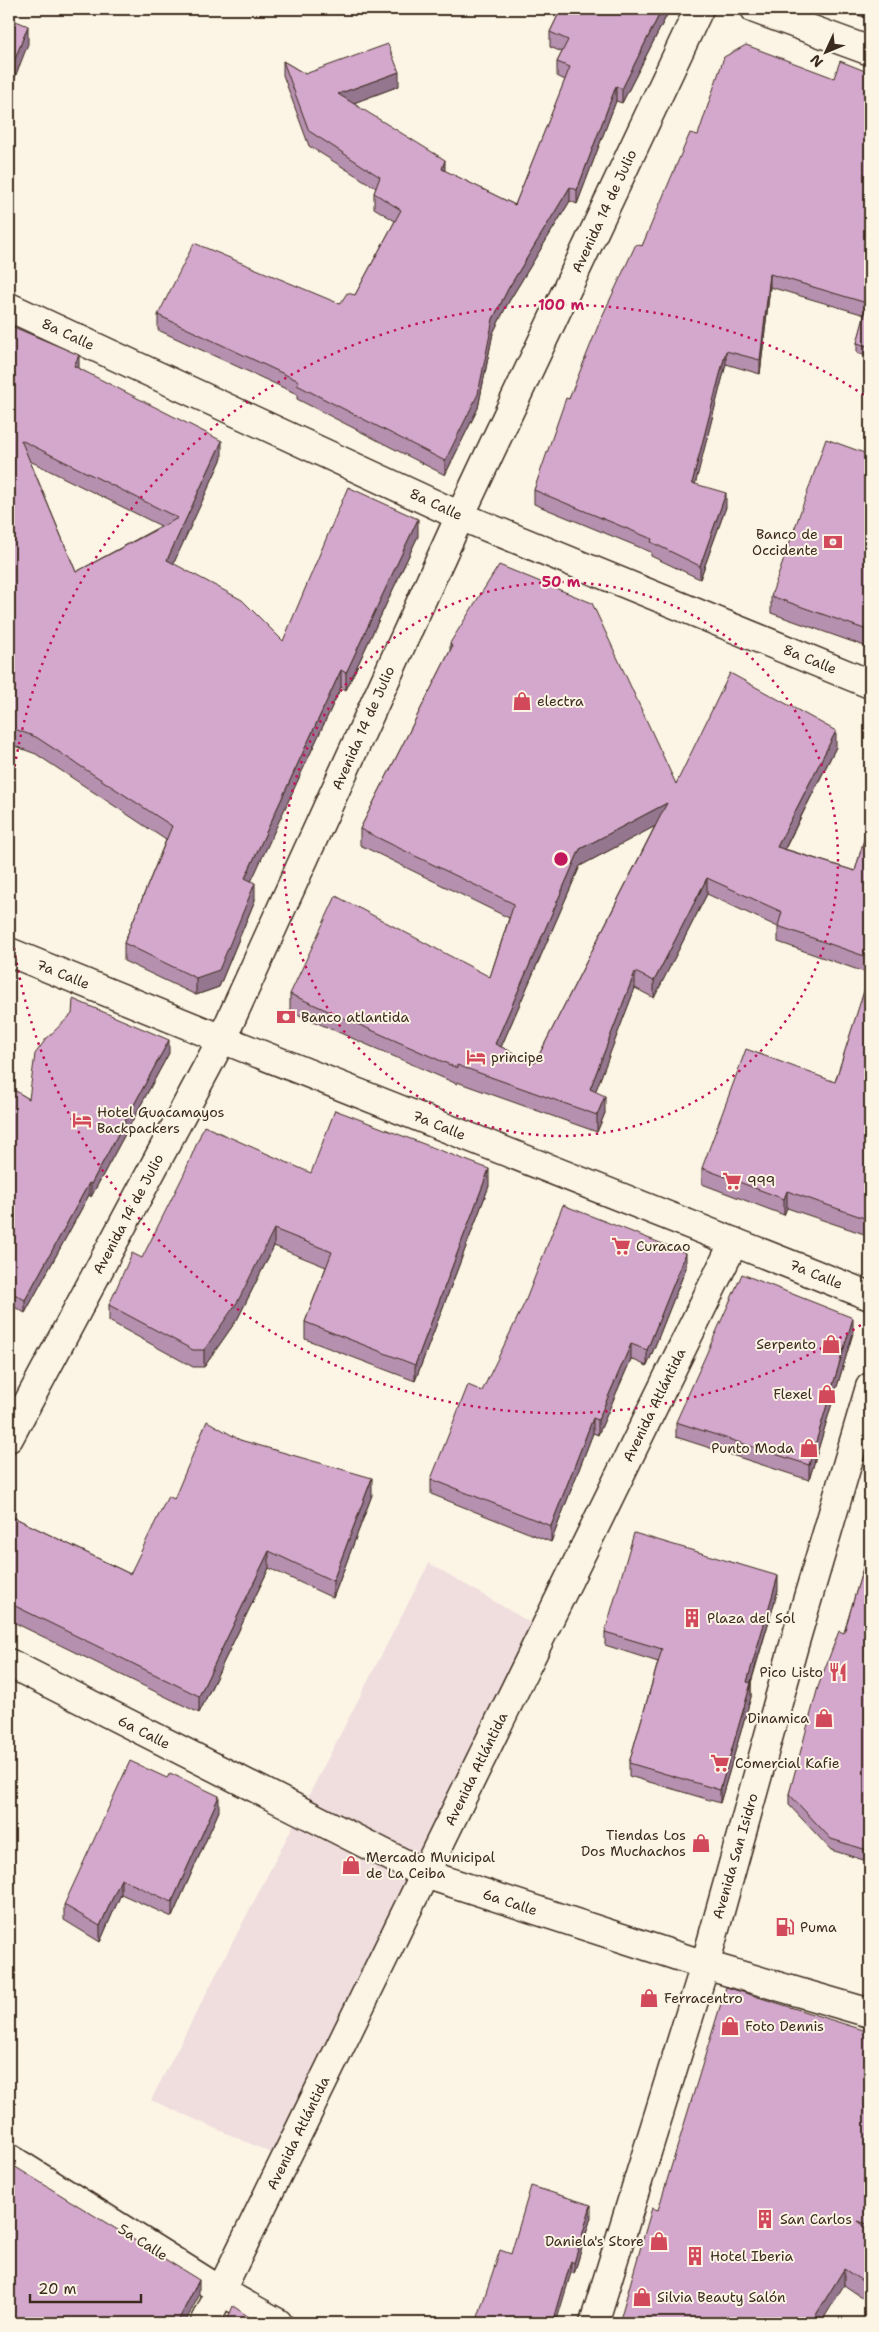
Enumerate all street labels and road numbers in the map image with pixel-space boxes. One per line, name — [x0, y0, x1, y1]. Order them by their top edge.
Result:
street label: Avenida 14 de Julio — [568, 147, 640, 275]
street label: 8a Calle — [39, 314, 97, 354]
street label: 8a Calle — [407, 484, 465, 524]
street label: 8a Calle — [781, 640, 839, 678]
street label: Avenida 14 de Julio — [328, 663, 398, 793]
street label: 7a Calle — [34, 955, 92, 993]
street label: 7a Calle — [410, 1106, 468, 1144]
street label: Avenida 14 de Julio — [89, 1151, 167, 1277]
street label: 7a Calle — [787, 1255, 845, 1293]
street label: Avenida Atlántida — [619, 1345, 689, 1465]
street label: Avenida Atlántida — [441, 1709, 511, 1829]
street label: 6a Calle — [115, 1711, 173, 1753]
street label: Avenida San Isidro — [708, 1791, 762, 1921]
street label: 6a Calle — [480, 1885, 540, 1919]
street label: Avenida Atlántida — [263, 2073, 333, 2193]
street label: 5a Calle — [115, 2220, 171, 2264]

